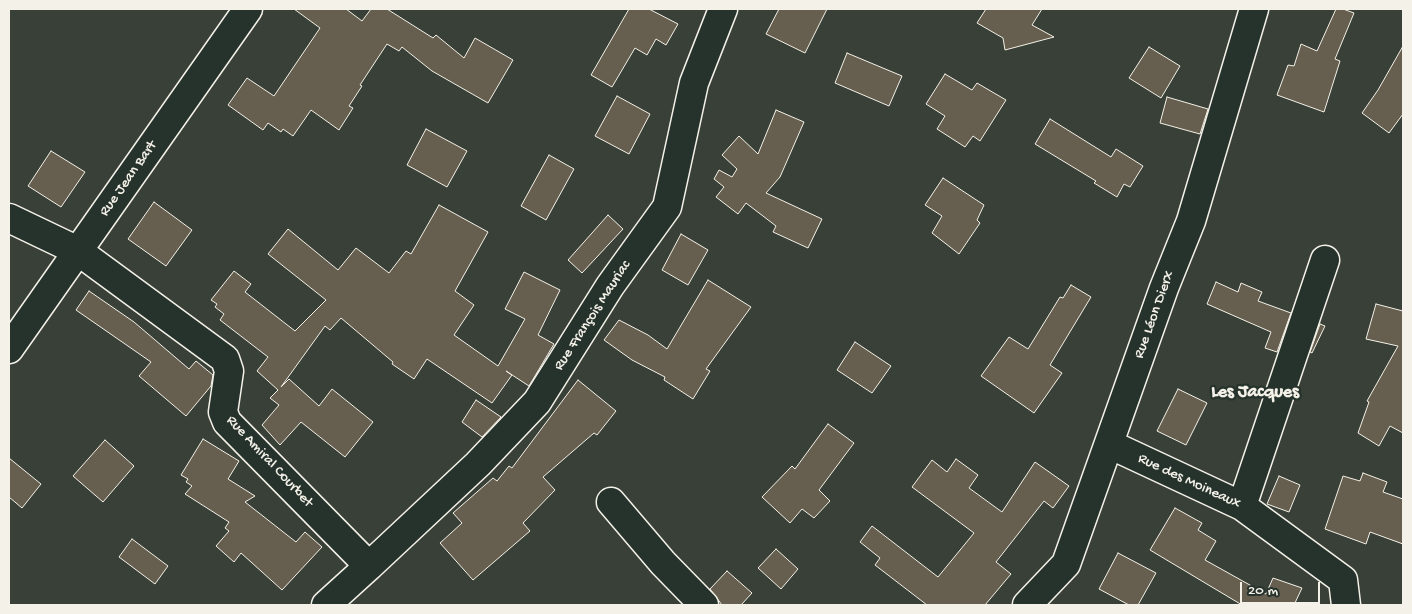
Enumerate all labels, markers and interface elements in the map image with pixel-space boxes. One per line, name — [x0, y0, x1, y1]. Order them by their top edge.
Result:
street label: Rue Jean Bart — [96, 138, 162, 220]
street label: Rue François Mauriac — [551, 258, 635, 374]
street label: Rue Léon Dierx — [1131, 269, 1179, 361]
district label: Les Jacques — [1211, 382, 1299, 404]
street label: Rue Amiral Courbet — [222, 412, 316, 512]
street label: Rue des Moineaux — [1135, 450, 1243, 514]
scale bar — [1242, 572, 1322, 604]
text: 20 m — [1248, 582, 1278, 600]

